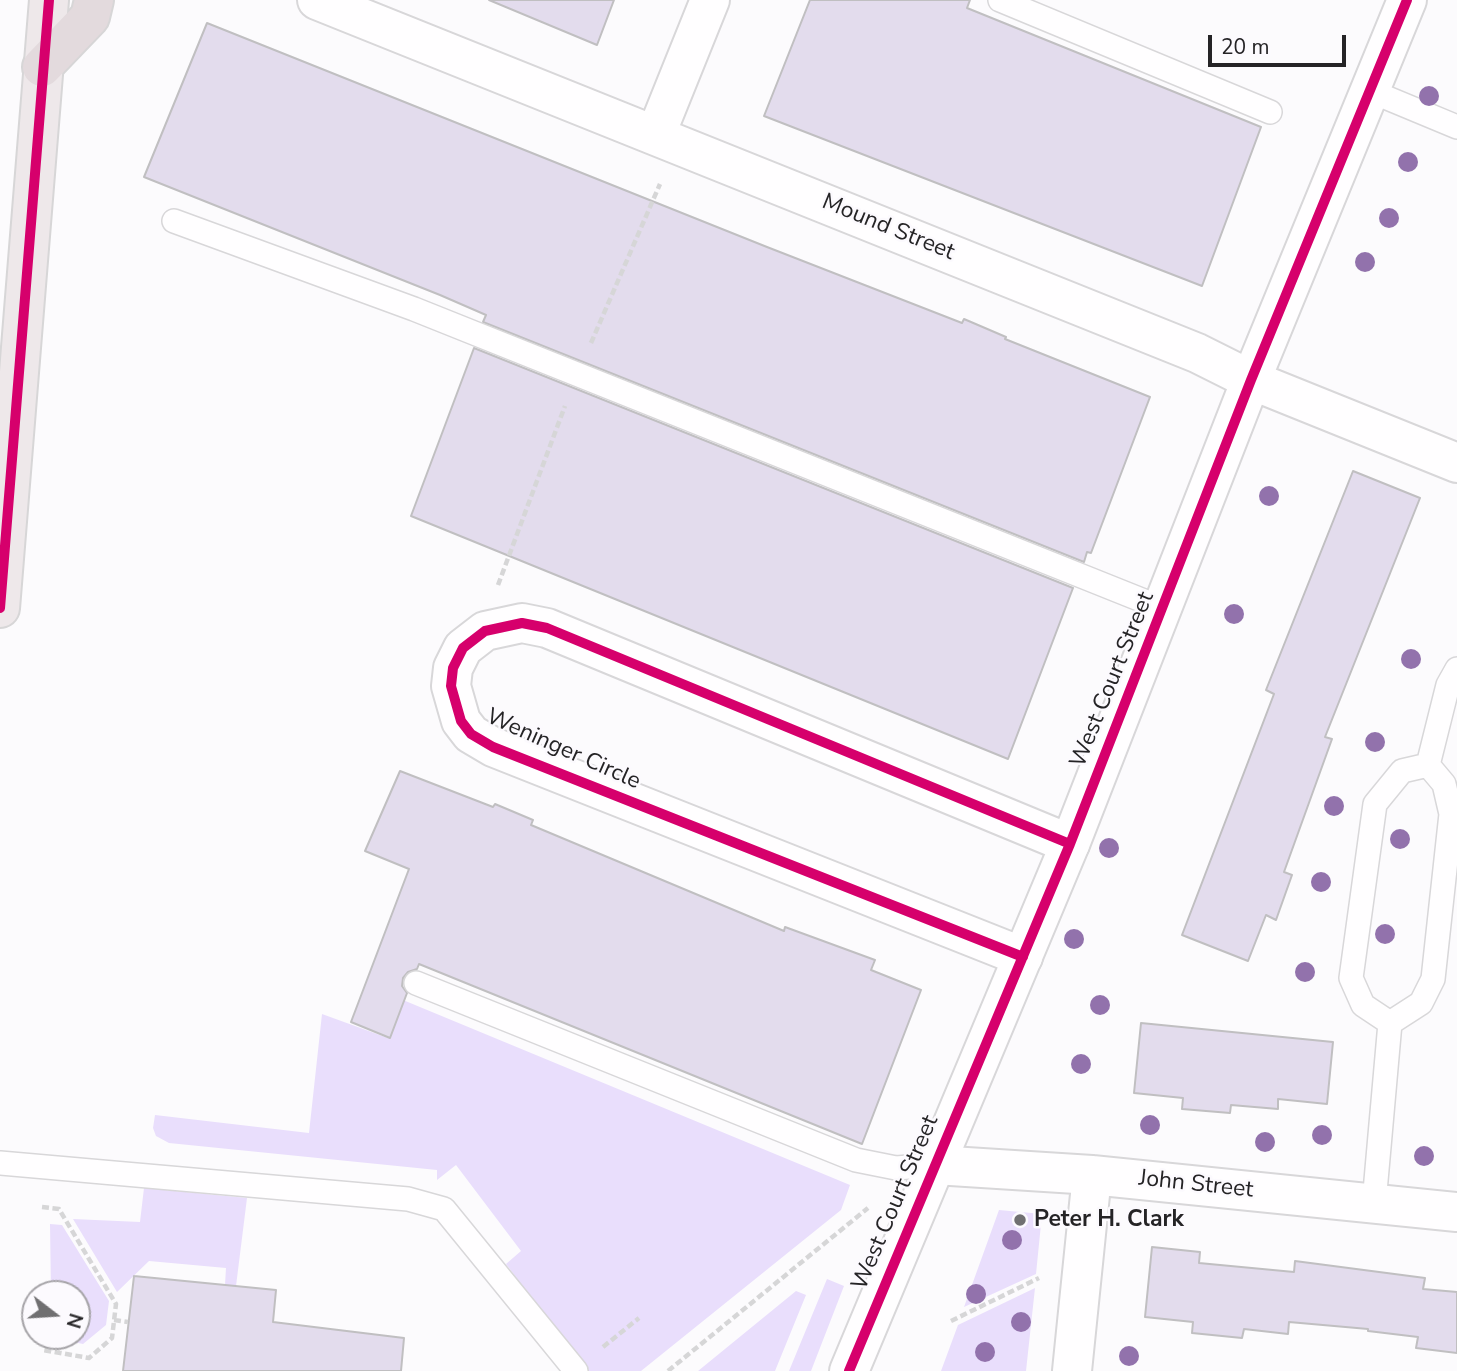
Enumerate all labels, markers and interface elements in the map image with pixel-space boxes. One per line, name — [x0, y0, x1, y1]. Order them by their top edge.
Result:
scale bar — [1212, 21, 1350, 65]
text: 20 m — [1221, 33, 1270, 61]
street label: Mound Street — [818, 189, 958, 267]
street label: West Court Street — [1065, 588, 1161, 772]
street label: Weninger Circle — [482, 704, 644, 796]
street label: West Court Street — [847, 1112, 945, 1294]
street label: John Street — [1137, 1165, 1255, 1205]
place label: Peter H. Clark — [1034, 1206, 1184, 1234]
marker: Peter H. Clark — [1012, 1212, 1028, 1228]
north arrow — [21, 1280, 91, 1350]
text: N — [60, 1310, 89, 1331]

